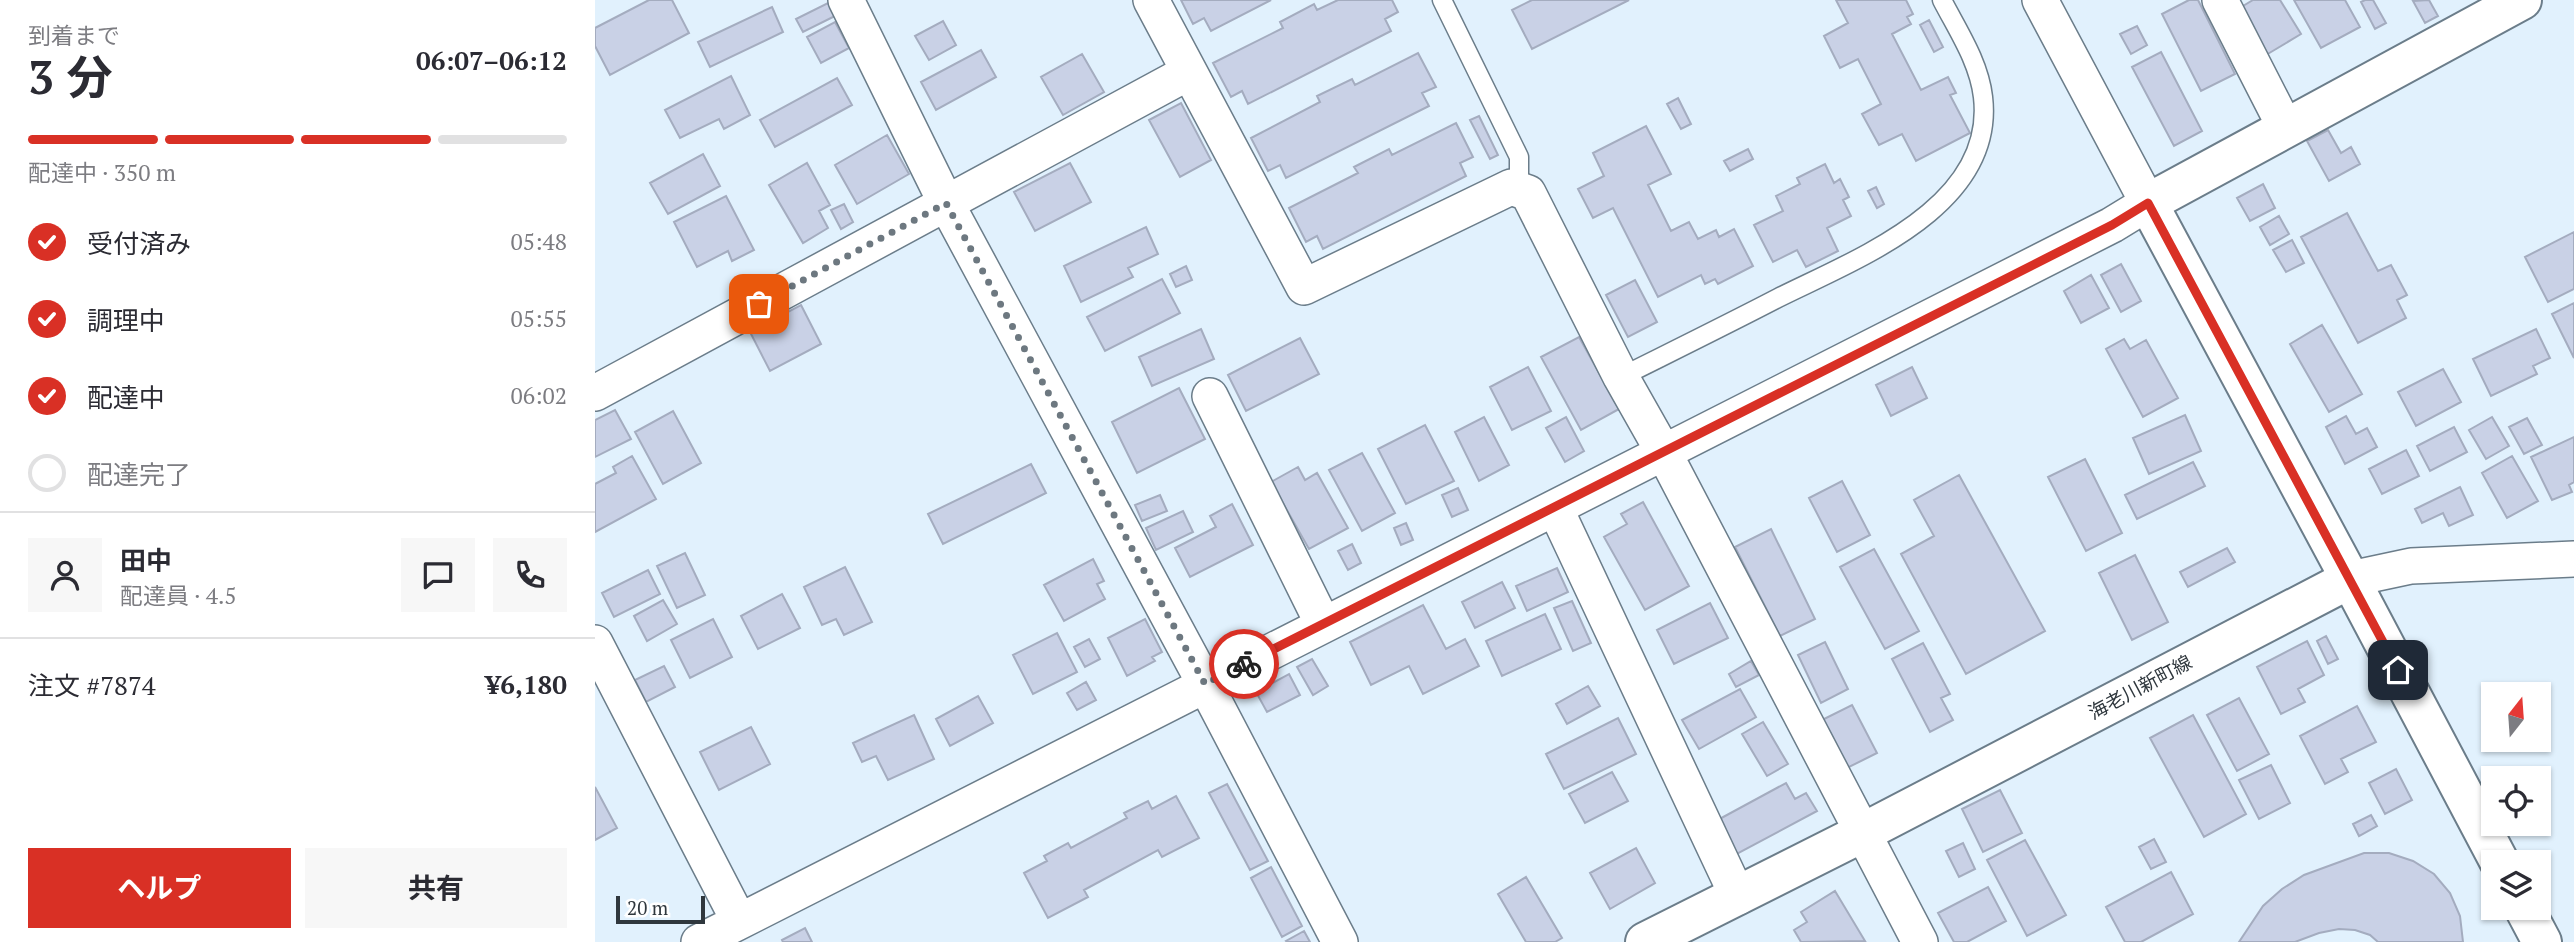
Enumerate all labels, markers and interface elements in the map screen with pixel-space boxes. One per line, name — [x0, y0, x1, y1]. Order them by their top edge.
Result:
text: 到着まで — [28, 20, 120, 51]
text: 06:07–06:12 — [416, 43, 567, 77]
text: 3 分 — [28, 46, 112, 107]
text: 配達中 · 350 m — [28, 157, 176, 188]
icon: check — [28, 223, 66, 261]
text: 受付済み — [87, 226, 191, 260]
text: 05:48 — [510, 226, 567, 257]
pin — [729, 274, 789, 334]
icon: bag — [740, 285, 778, 323]
icon: check — [28, 300, 66, 338]
text: 調理中 — [87, 303, 165, 337]
text: 05:55 — [510, 303, 567, 334]
icon: check — [28, 377, 66, 415]
text: 配達中 — [87, 380, 165, 414]
text: 06:02 — [510, 380, 567, 411]
text: 配達完了 — [87, 457, 191, 491]
button: person — [28, 538, 102, 612]
button: chat — [401, 538, 475, 612]
button: phone — [493, 538, 567, 612]
text: 田中 — [120, 543, 172, 577]
text: 配達員 · 4.5 — [120, 580, 237, 611]
courier — [1209, 629, 1279, 699]
pin — [2368, 640, 2428, 700]
icon: bike — [1225, 645, 1263, 683]
street label: 海老川新町線 — [2084, 649, 2196, 724]
icon: home — [2379, 651, 2417, 689]
text: ¥6,180 — [486, 667, 567, 701]
text: 注文 #7874 — [28, 668, 156, 702]
north arrow — [2481, 682, 2551, 752]
map controls — [2481, 682, 2551, 920]
button: locate — [2481, 766, 2551, 836]
button: ヘルプ — [28, 848, 291, 928]
button: 共有 — [305, 848, 567, 928]
button: layers — [2481, 850, 2551, 920]
scale bar — [616, 893, 705, 925]
text: 20 m — [627, 895, 668, 920]

